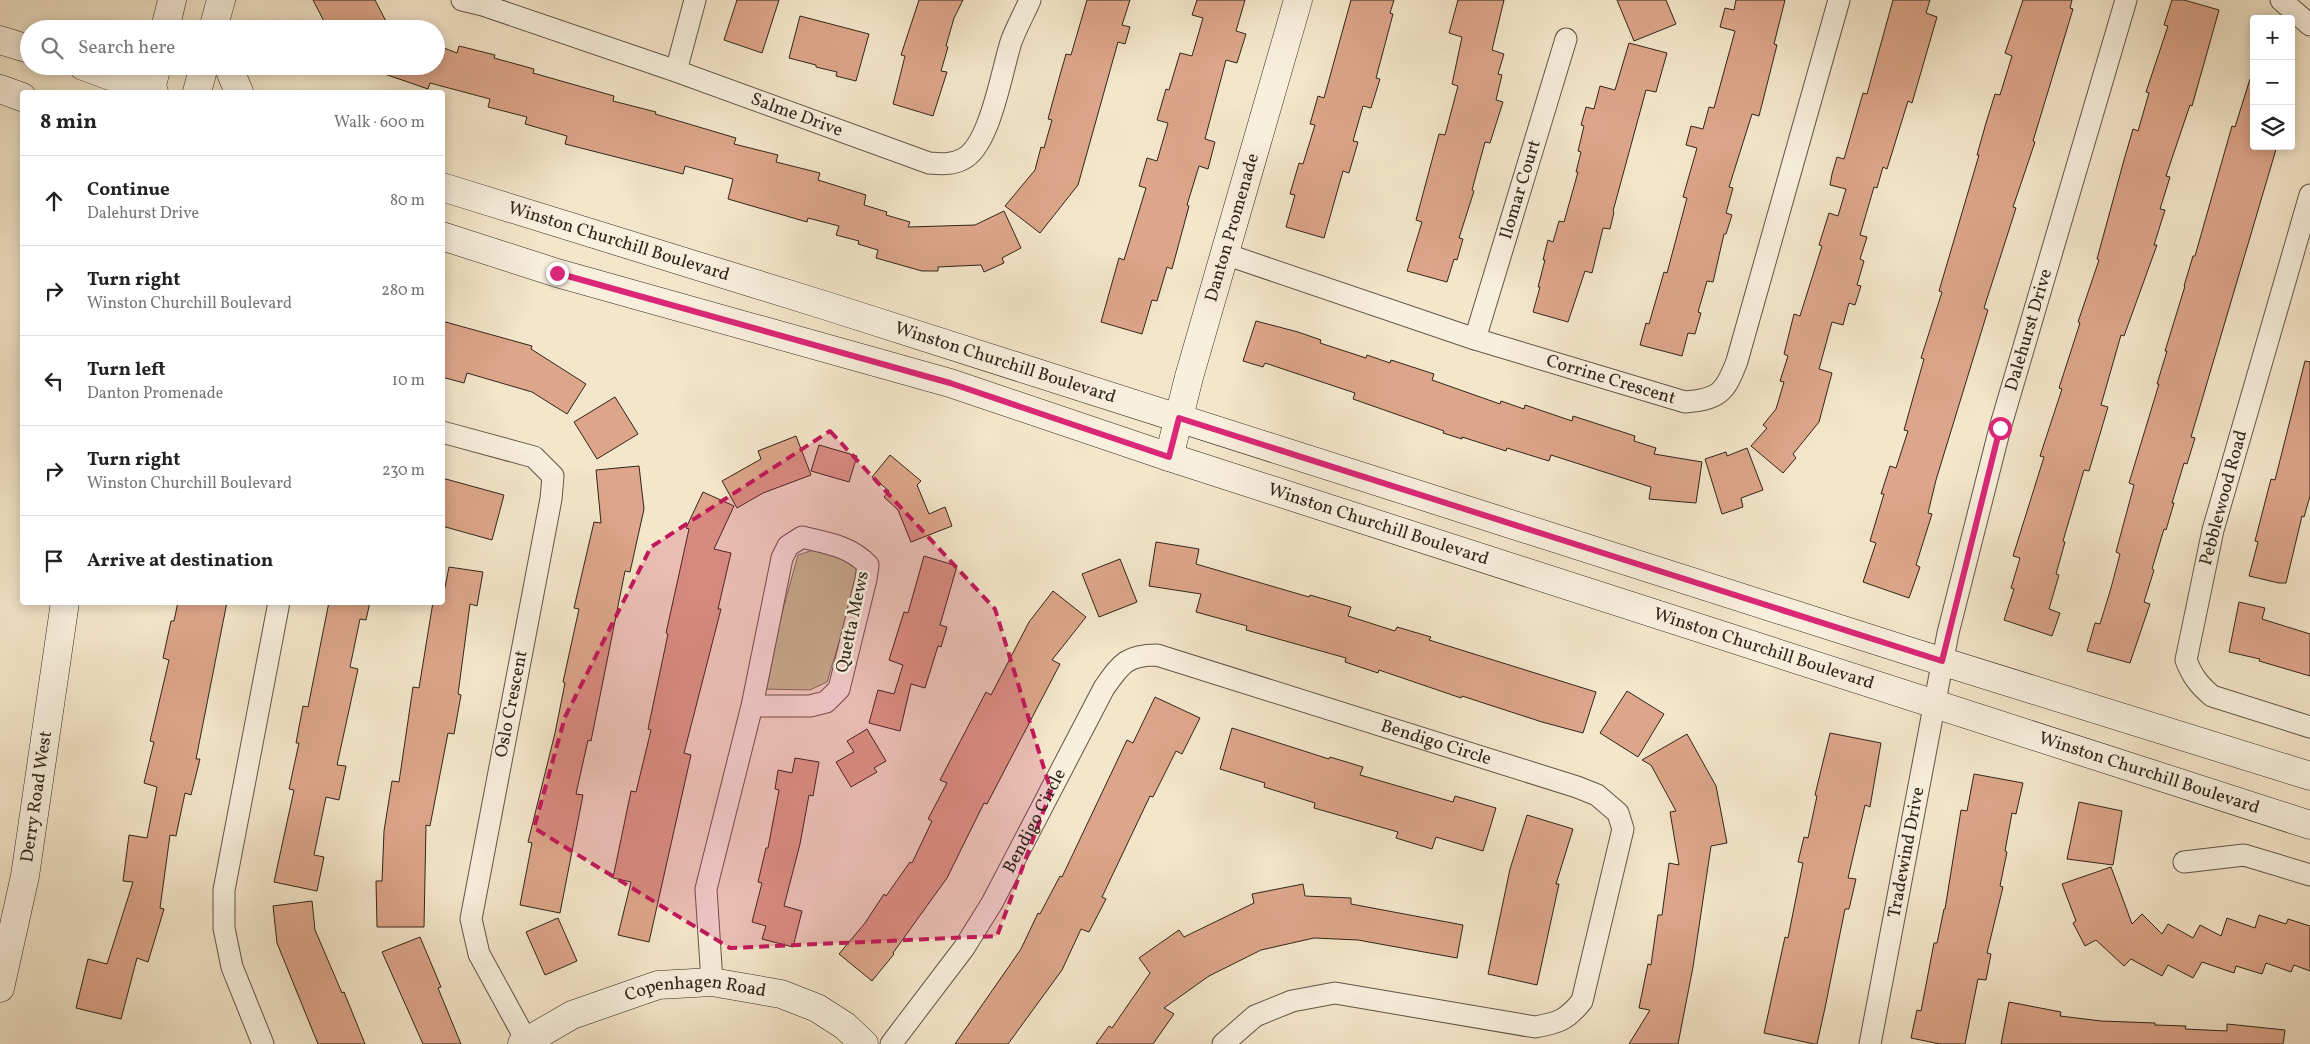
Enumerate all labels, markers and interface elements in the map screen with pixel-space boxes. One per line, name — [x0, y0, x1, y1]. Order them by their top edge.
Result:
map controls — [2250, 15, 2295, 150]
button: + — [2250, 15, 2295, 60]
search box — [20, 20, 445, 75]
icon: search — [38, 34, 66, 62]
text: Search here — [78, 35, 175, 61]
button: − — [2250, 60, 2295, 105]
street label: Salme Drive — [747, 87, 846, 143]
button: layers — [2250, 105, 2295, 150]
text: 8 min — [40, 108, 97, 137]
text: Walk · 600 m — [334, 112, 425, 134]
street label: Ilomar Court — [1493, 137, 1547, 243]
street label: Danton Promenade — [1199, 150, 1266, 305]
text: Continue — [87, 177, 170, 203]
icon: ahead — [40, 187, 68, 215]
text: 80 m — [390, 190, 425, 212]
street label: Winston Churchill Boulevard — [505, 196, 733, 288]
text: Dalehurst Drive — [87, 203, 199, 225]
route end — [546, 262, 569, 285]
street label: Dalehurst Drive — [1999, 266, 2059, 394]
text: Turn right — [87, 267, 180, 293]
icon: right — [40, 277, 68, 305]
text: 280 m — [381, 280, 425, 302]
text: Winston Churchill Boulevard — [87, 293, 292, 315]
street label: Winston Churchill Boulevard — [891, 316, 1119, 410]
street label: Corrine Crescent — [1543, 349, 1679, 411]
text: Turn left — [87, 357, 166, 383]
icon: left — [40, 367, 68, 395]
text: 10 m — [392, 370, 425, 392]
text: Danton Promenade — [87, 383, 223, 405]
route start — [1989, 417, 2012, 440]
street label: Pebblewood Road — [2194, 428, 2254, 568]
text: Turn right — [87, 447, 180, 473]
icon: right — [40, 457, 68, 485]
text: 230 m — [382, 460, 425, 482]
text: Winston Churchill Boulevard — [87, 473, 292, 495]
street label: Winston Churchill Boulevard — [1265, 477, 1492, 572]
icon: arrive — [40, 547, 68, 575]
text: Arrive at destination — [87, 548, 273, 574]
street label: Quetta Mews — [830, 569, 876, 675]
street label: Winston Churchill Boulevard — [1650, 602, 1877, 696]
street label: Oslo Crescent — [489, 648, 535, 760]
street label: Bendigo Circle — [1378, 714, 1495, 772]
street label: Winston Churchill Boulevard — [2036, 726, 2263, 820]
street label: Derry Road West — [15, 729, 59, 864]
street label: Bendigo Circle — [997, 764, 1072, 878]
street label: Tradewind Drive — [1882, 785, 1931, 920]
street label: Copenhagen Road — [621, 970, 768, 1008]

